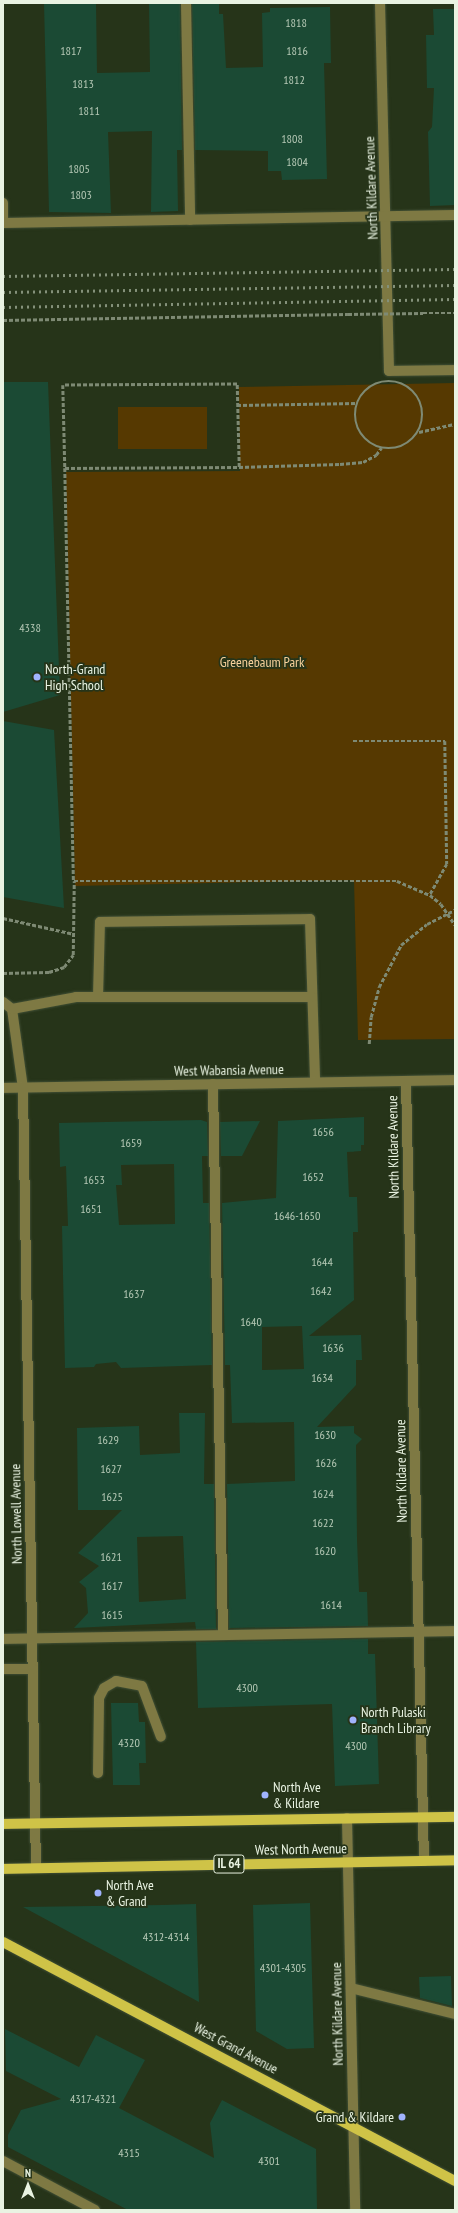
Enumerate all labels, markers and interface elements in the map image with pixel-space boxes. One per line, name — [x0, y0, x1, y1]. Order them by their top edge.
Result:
house number: 1818 — [285, 16, 307, 30]
house number: 1817 — [60, 44, 82, 58]
house number: 1816 — [286, 44, 308, 58]
house number: 1812 — [283, 73, 305, 87]
house number: 1813 — [72, 77, 94, 91]
house number: 1811 — [78, 104, 100, 118]
house number: 1808 — [281, 132, 303, 146]
street label: North Kildare Avenue — [361, 136, 381, 240]
house number: 1804 — [286, 155, 308, 169]
house number: 1805 — [68, 162, 90, 176]
house number: 1803 — [70, 188, 92, 202]
house number: 4338 — [19, 621, 41, 635]
park label: Greenebaum Park — [220, 654, 304, 670]
place label: North-Grand High School — [45, 661, 105, 694]
marker: North-Grand High School — [32, 672, 42, 682]
street label: West Wabansia Avenue — [174, 1061, 284, 1079]
street label: North Kildare Avenue — [384, 1095, 402, 1199]
house number: 1656 — [312, 1125, 334, 1139]
house number: 1659 — [120, 1136, 142, 1150]
house number: 1652 — [302, 1170, 324, 1184]
house number: 1653 — [83, 1173, 105, 1187]
house number: 1651 — [80, 1202, 102, 1216]
house number: 1646-1650 — [274, 1209, 320, 1223]
house number: 1644 — [311, 1255, 333, 1269]
house number: 1642 — [310, 1284, 332, 1298]
house number: 1637 — [123, 1287, 145, 1301]
house number: 1640 — [240, 1315, 262, 1329]
house number: 1636 — [322, 1341, 344, 1355]
house number: 1634 — [311, 1371, 333, 1385]
street label: North Kildare Avenue — [392, 1419, 410, 1523]
house number: 1630 — [314, 1428, 336, 1442]
house number: 1629 — [97, 1433, 119, 1447]
house number: 1626 — [315, 1456, 337, 1470]
house number: 1627 — [100, 1462, 122, 1476]
street label: North Lowell Avenue — [7, 1464, 25, 1564]
house number: 1624 — [312, 1487, 334, 1501]
house number: 1625 — [101, 1490, 123, 1504]
house number: 1622 — [312, 1516, 334, 1530]
house number: 1620 — [314, 1544, 336, 1558]
house number: 1621 — [100, 1550, 122, 1564]
house number: 1617 — [101, 1579, 123, 1593]
house number: 1614 — [320, 1598, 342, 1612]
house number: 1615 — [101, 1608, 123, 1622]
house number: 4300 — [236, 1681, 258, 1695]
place label: North Pulaski Branch Library — [361, 1704, 431, 1736]
marker: North Pulaski Branch Library — [348, 1715, 358, 1725]
house number: 4320 — [118, 1736, 140, 1750]
house number: 4300 — [345, 1739, 367, 1753]
place label: North Ave & Kildare — [273, 1779, 321, 1812]
marker: North Ave & Kildare — [260, 1790, 270, 1800]
street label: West North Avenue — [255, 1840, 347, 1858]
road number: IL 64 — [213, 1853, 245, 1875]
place label: North Ave & Grand — [106, 1877, 154, 1910]
marker: North Ave & Grand — [93, 1888, 103, 1898]
house number: 4312-4314 — [143, 1930, 189, 1944]
house number: 4301-4305 — [260, 1961, 306, 1975]
street label: North Kildare Avenue — [328, 1962, 346, 2066]
street label: West Grand Avenue — [191, 2019, 281, 2077]
house number: 4317-4321 — [70, 2092, 116, 2106]
place label: Grand & Kildare — [316, 2109, 394, 2125]
marker: Grand & Kildare — [397, 2112, 407, 2122]
house number: 4315 — [118, 2146, 140, 2160]
house number: 4301 — [258, 2154, 280, 2168]
north arrow — [8, 2165, 48, 2205]
text: N — [25, 2166, 31, 2180]

